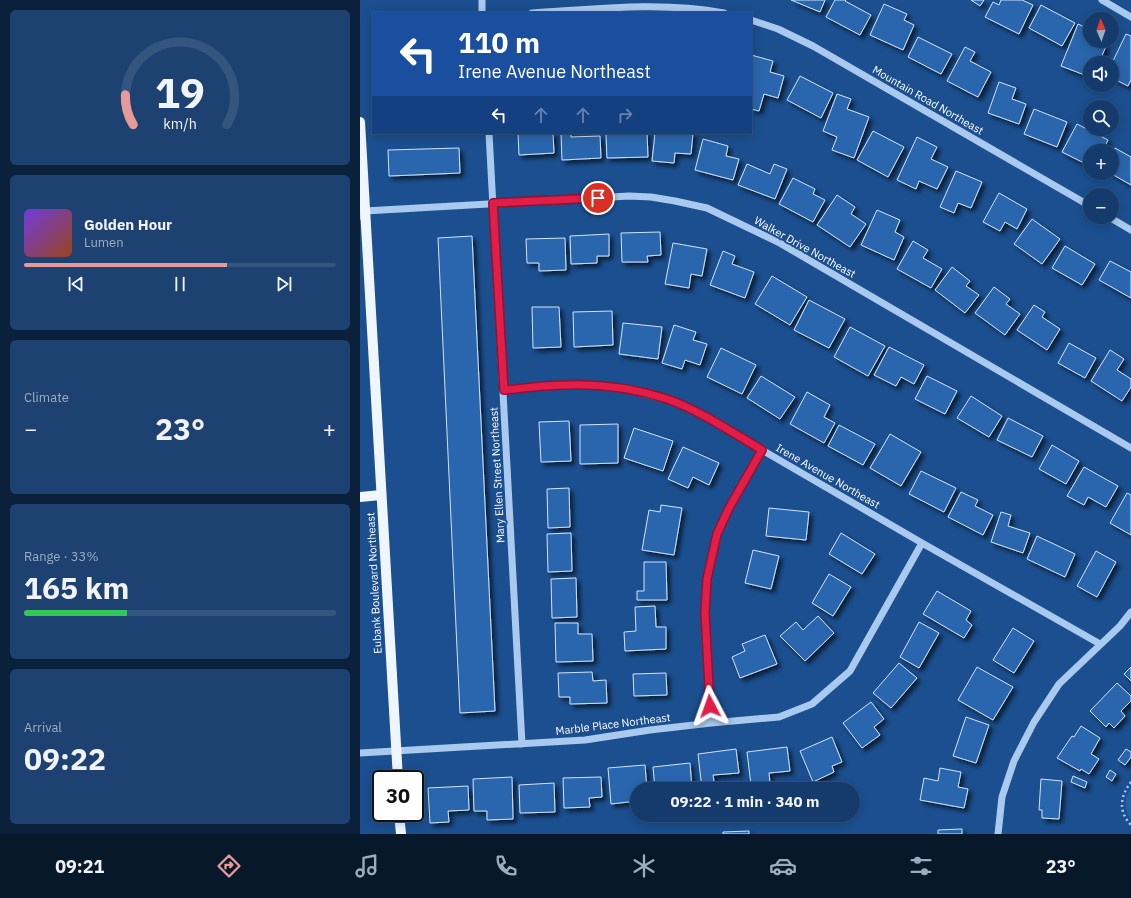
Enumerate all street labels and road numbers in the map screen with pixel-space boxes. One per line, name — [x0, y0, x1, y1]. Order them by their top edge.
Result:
street label: Mountain Road Northeast — [870, 62, 986, 138]
street label: Walker Drive Northeast — [752, 213, 858, 281]
street label: Mary Ellen Street Northeast — [486, 406, 508, 543]
street label: Irene Avenue Northeast — [773, 440, 883, 512]
street label: Eubank Boulevard Northeast — [363, 512, 385, 654]
street label: Marble Place Northeast — [555, 710, 671, 738]

